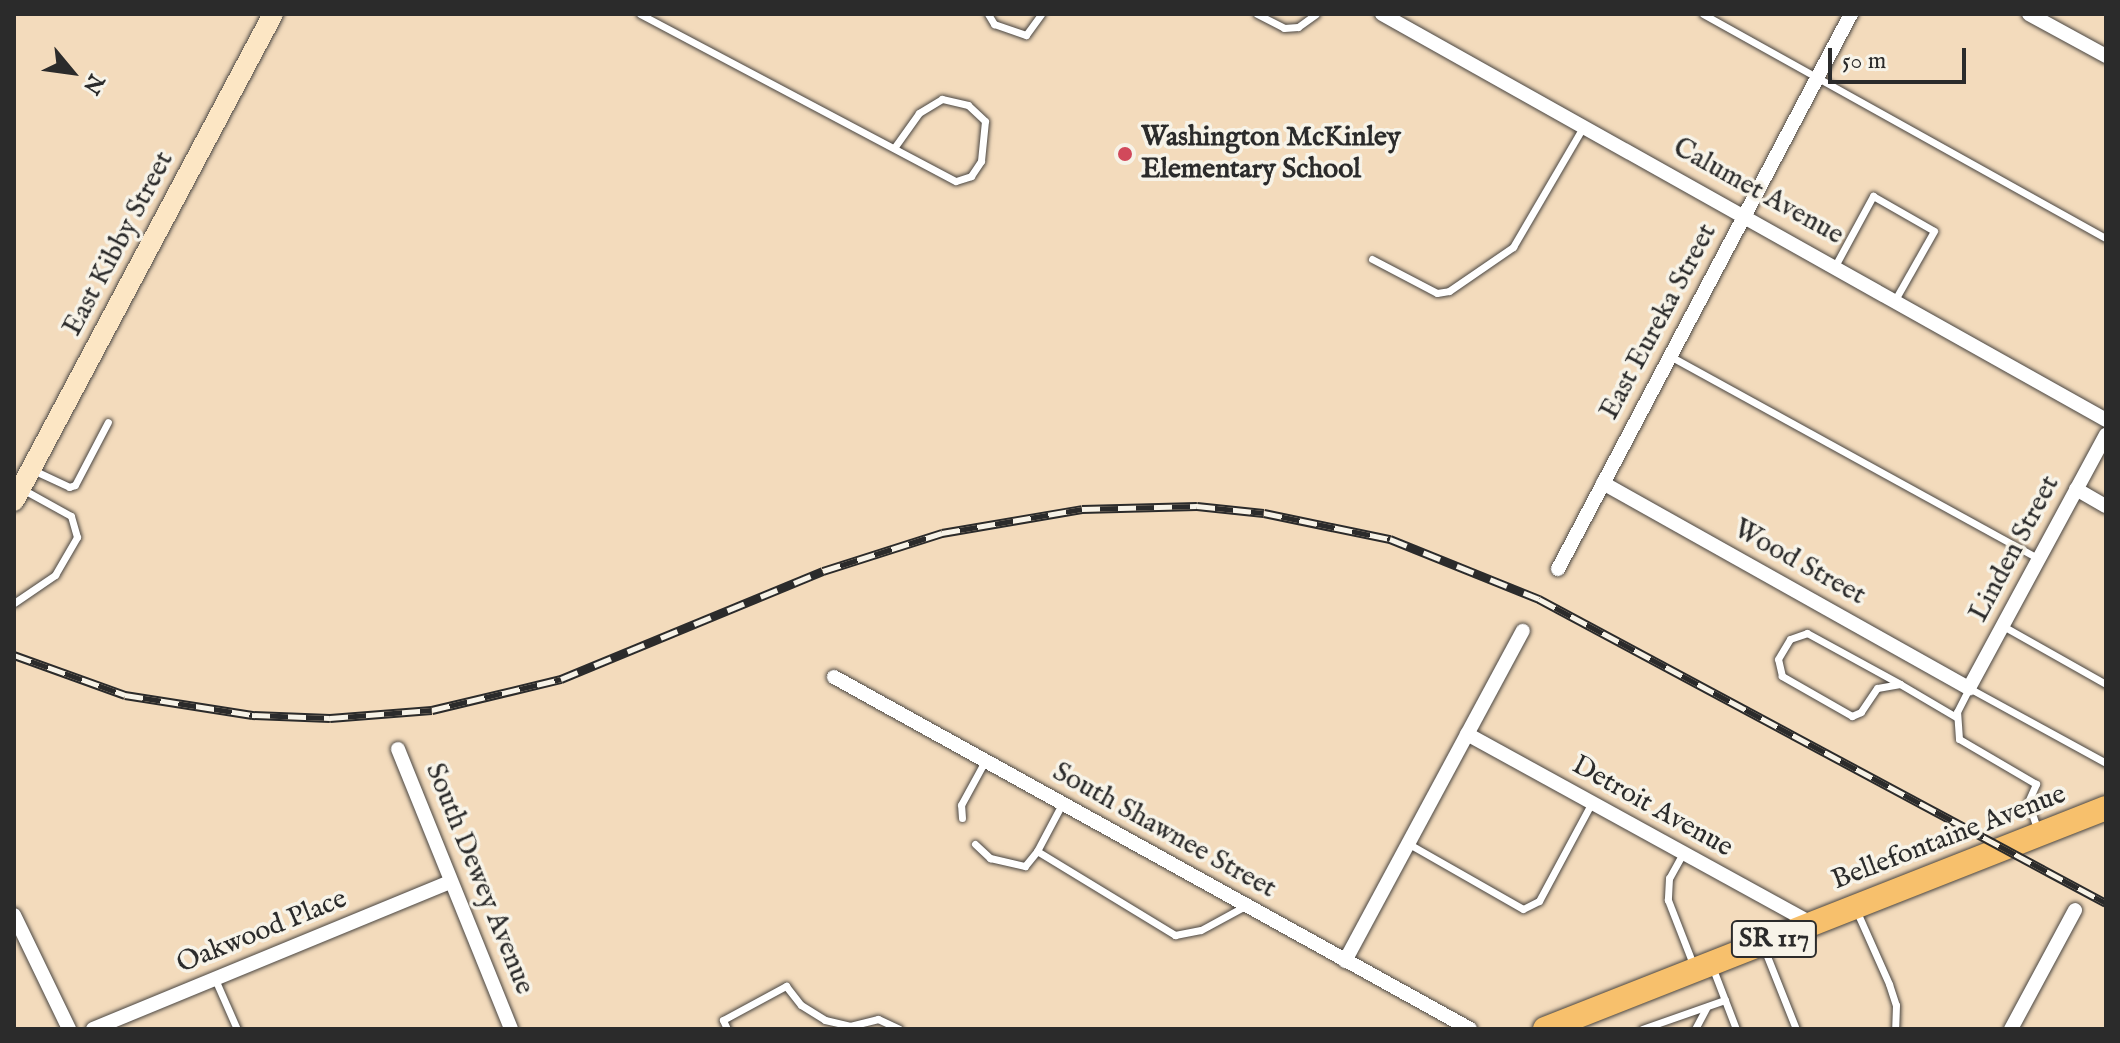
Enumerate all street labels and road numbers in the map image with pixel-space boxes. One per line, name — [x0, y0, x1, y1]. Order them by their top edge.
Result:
street label: Calumet Avenue — [1667, 131, 1849, 253]
street label: East Kibby Street — [56, 146, 182, 342]
street label: East Eureka Street — [1593, 218, 1725, 426]
street label: Linden Street — [1962, 470, 2068, 628]
street label: Wood Street — [1727, 513, 1871, 613]
street label: Detroit Avenue — [1566, 749, 1738, 865]
street label: South Shawnee Street — [1046, 756, 1282, 906]
street label: South Dewey Avenue — [417, 758, 541, 1000]
street label: Bellefontaine Avenue — [1827, 778, 2071, 898]
street label: Oakwood Place — [172, 883, 352, 981]
road number: SR 117 — [1730, 917, 1818, 961]

